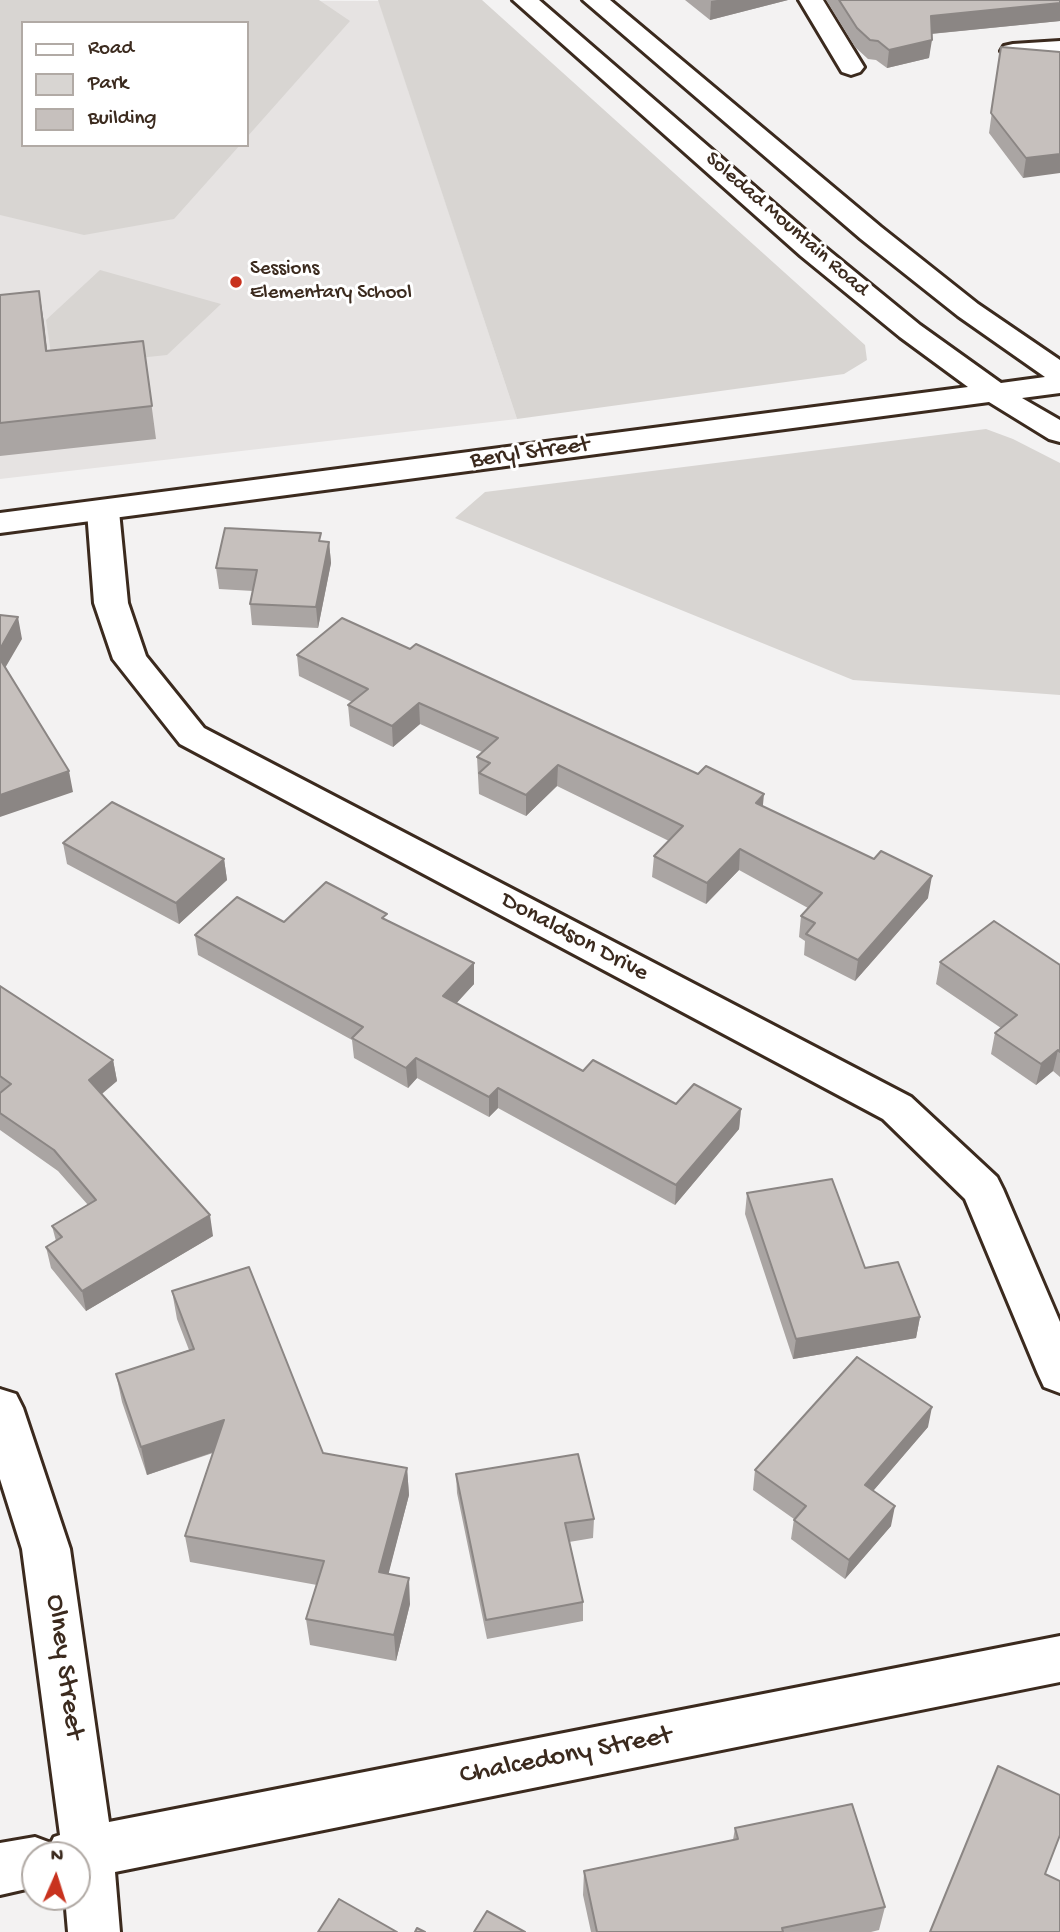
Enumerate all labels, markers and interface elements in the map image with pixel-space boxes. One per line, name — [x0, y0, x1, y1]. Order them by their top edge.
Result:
legend — [21, 21, 248, 147]
text: Road — [88, 37, 134, 62]
text: Park — [88, 72, 128, 97]
text: Building — [88, 107, 157, 132]
street label: Soledad Mountain Road — [699, 147, 873, 303]
place label: Sessions Elementary School — [250, 257, 412, 307]
marker: Sessions Elementary School — [228, 274, 244, 290]
street label: Beryl Street — [469, 431, 591, 477]
street label: Donaldson Drive — [495, 887, 653, 989]
street label: Olney Street — [36, 1592, 90, 1742]
street label: Chalcedony Street — [457, 1720, 675, 1794]
north arrow — [21, 1841, 91, 1911]
text: N — [50, 1845, 64, 1868]

